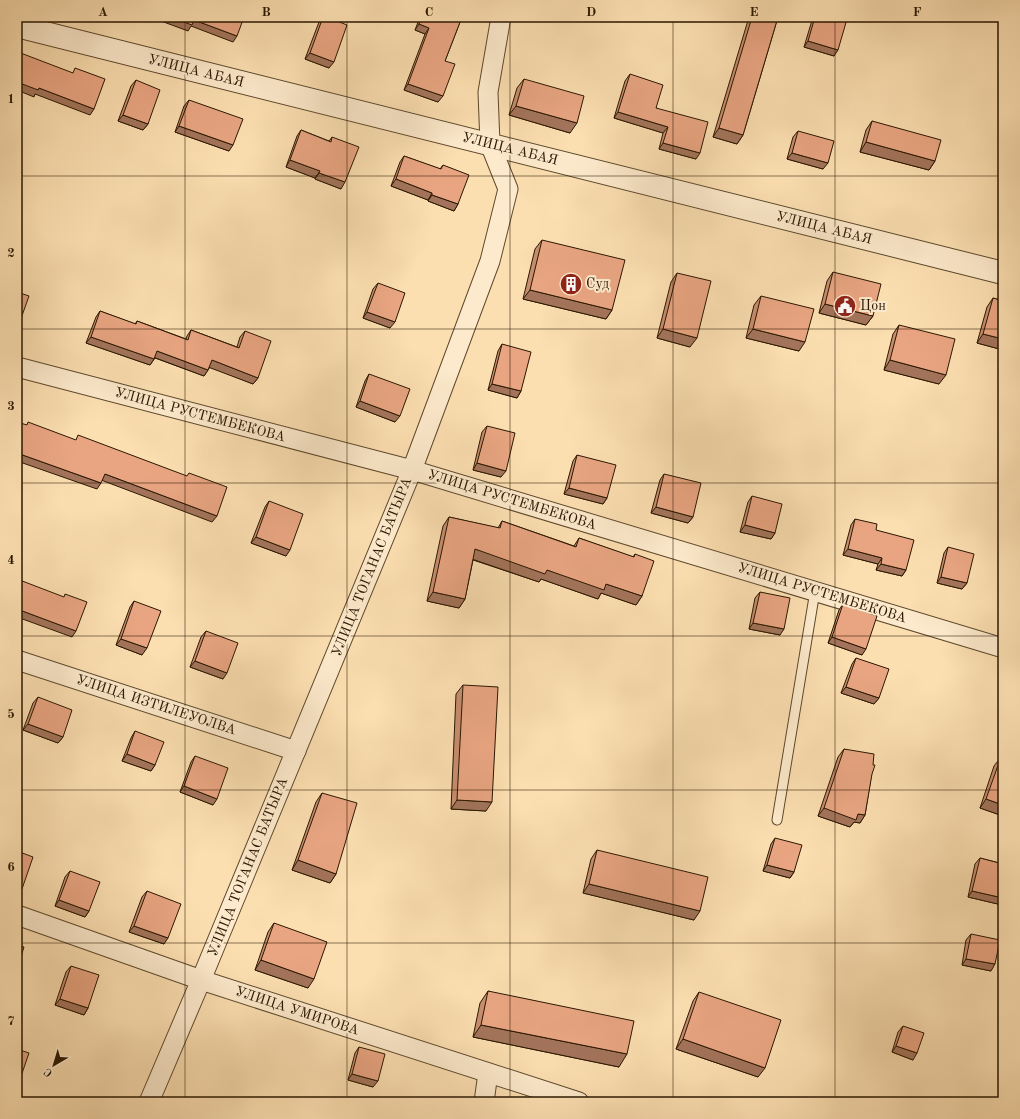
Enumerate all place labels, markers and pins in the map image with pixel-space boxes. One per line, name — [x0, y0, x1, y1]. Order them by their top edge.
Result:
building icon: Суд — [558, 271, 584, 297]
place label: Суд — [586, 277, 609, 291]
public building icon: Цон — [832, 293, 858, 319]
place label: Цон — [860, 299, 886, 313]

